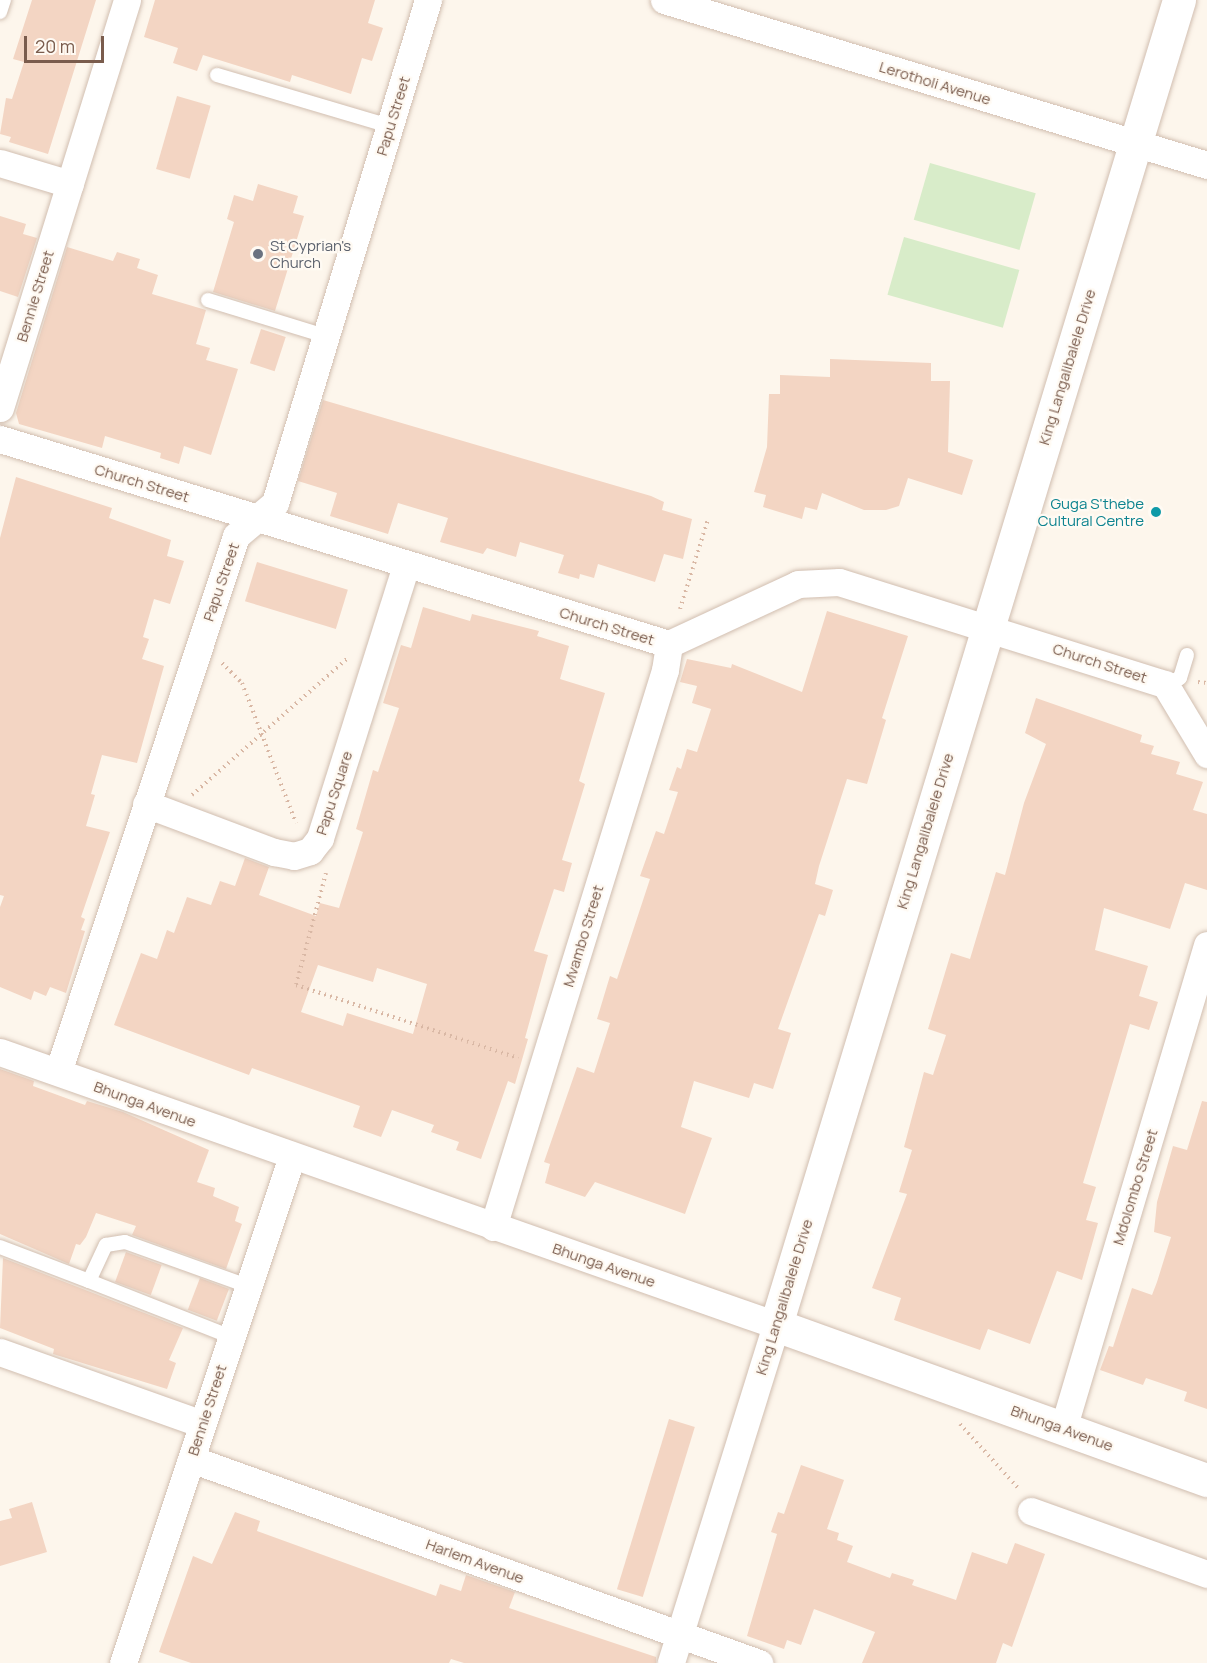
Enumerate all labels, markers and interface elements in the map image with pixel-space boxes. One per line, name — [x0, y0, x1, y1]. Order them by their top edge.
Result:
scale bar — [27, 24, 106, 62]
text: 20 m — [35, 34, 75, 58]
street label: Lerotholi Avenue — [877, 57, 993, 109]
street label: Papu Street — [372, 74, 414, 158]
place label: St Cyprian's Church — [270, 236, 351, 271]
marker: St Cyprian's Church — [251, 247, 265, 261]
street label: Bennie Street — [13, 248, 57, 344]
street label: King Langalibalele Drive — [1035, 287, 1099, 447]
street label: Church Street — [92, 460, 192, 506]
place label: Guga S'thebe Cultural Centre — [1038, 494, 1144, 529]
marker: Guga S'thebe Cultural Centre — [1149, 505, 1163, 519]
street label: Papu Street — [199, 540, 243, 624]
street label: Church Street — [557, 603, 657, 649]
street label: Church Street — [1051, 639, 1149, 687]
street label: Papu Square — [312, 749, 356, 837]
street label: King Langalibalele Drive — [893, 751, 957, 911]
street label: Mvambo Street — [559, 883, 607, 989]
street label: Bhunga Avenue — [91, 1077, 199, 1131]
street label: Mdolombo Street — [1109, 1127, 1161, 1247]
street label: King Langalibalele Drive — [752, 1217, 816, 1377]
street label: Bhunga Avenue — [550, 1239, 658, 1291]
street label: Bennie Street — [184, 1362, 230, 1458]
street label: Bhunga Avenue — [1008, 1401, 1116, 1455]
street label: Harlem Avenue — [423, 1535, 527, 1587]

